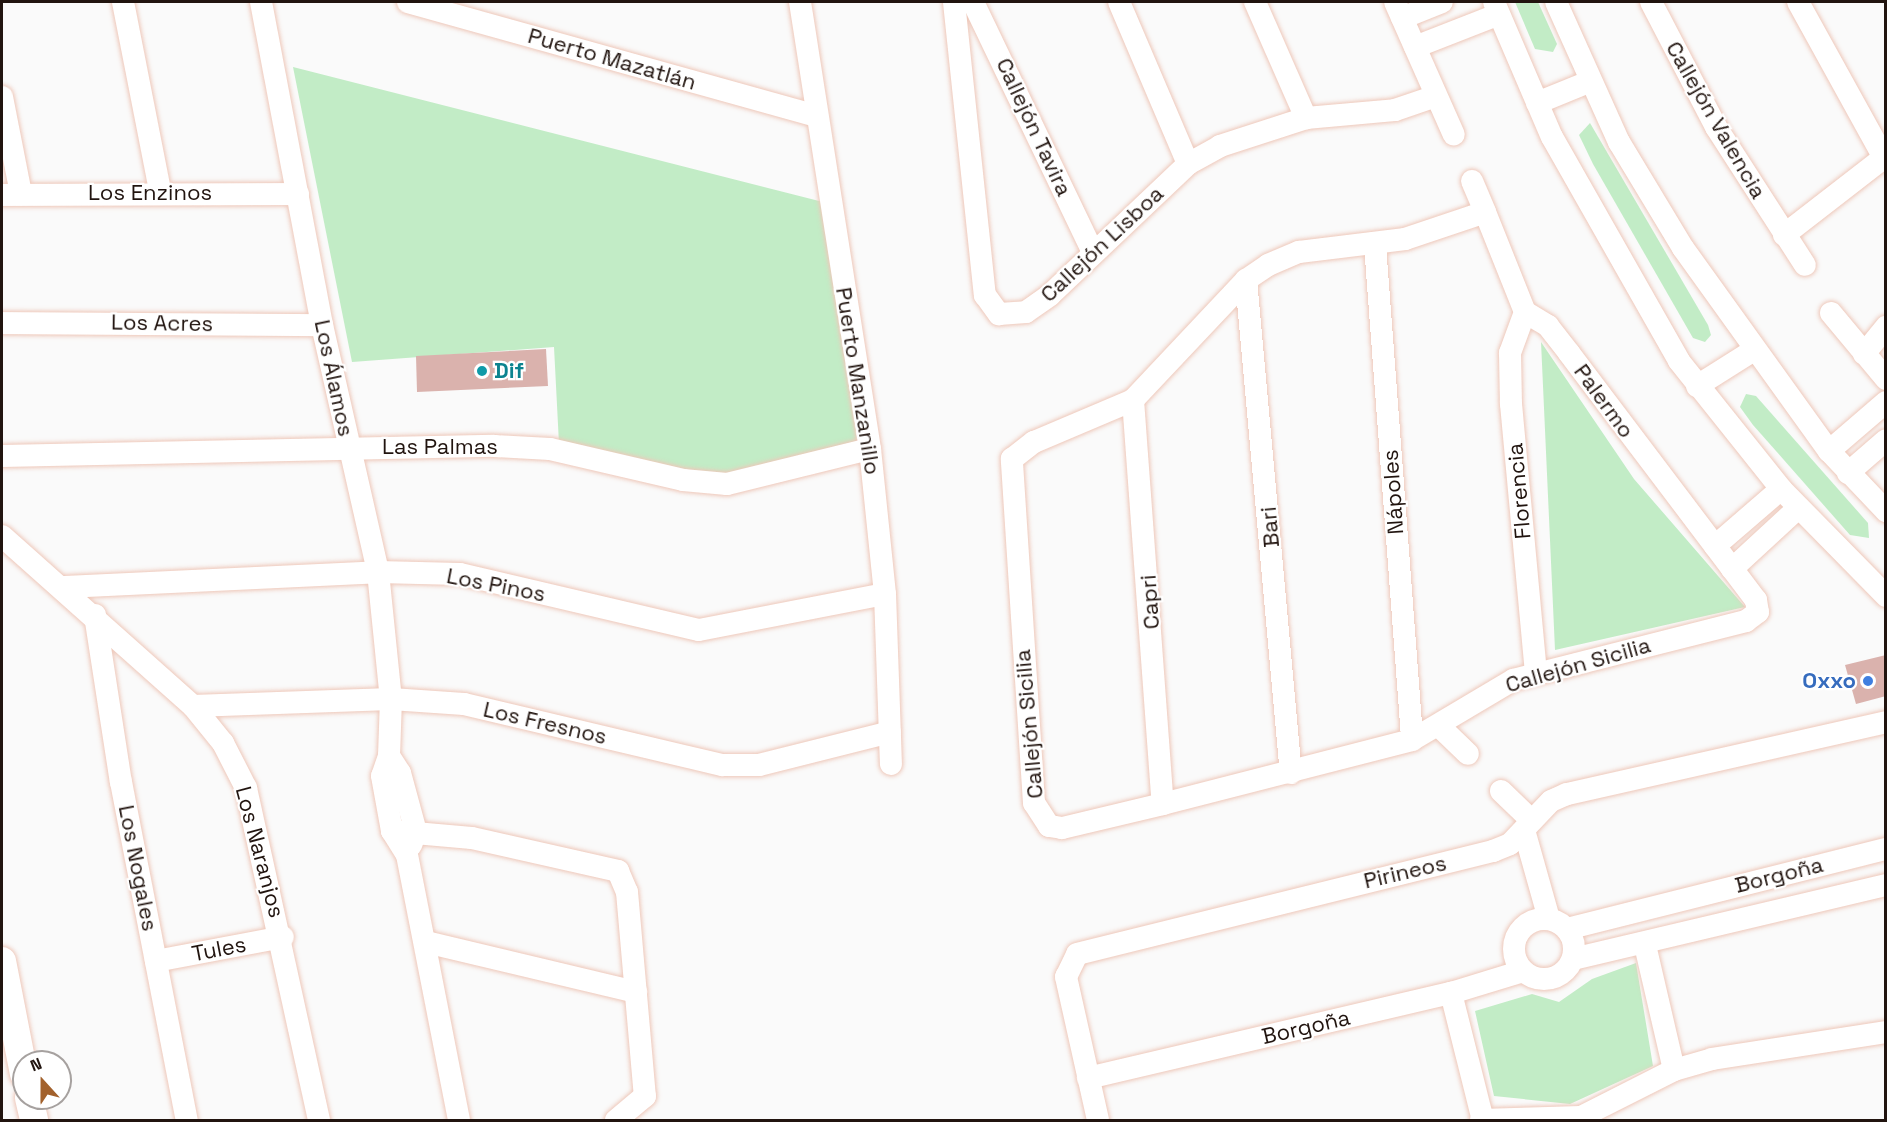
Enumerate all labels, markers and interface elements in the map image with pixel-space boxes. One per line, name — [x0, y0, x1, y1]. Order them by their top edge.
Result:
street label: Puerto Mazatlán — [525, 22, 699, 96]
street label: Callejón Valencia — [1660, 37, 1772, 203]
street label: Callejón Tavira — [990, 54, 1078, 200]
street label: Los Enzinos — [88, 180, 212, 206]
street label: Callejón Lisboa — [1035, 180, 1169, 308]
street label: Puerto Manzanillo — [830, 285, 886, 477]
street label: Los Acres — [111, 309, 213, 337]
street label: Los Álamos — [309, 317, 359, 439]
place label: Dif — [494, 358, 524, 384]
street label: Palermo — [1568, 359, 1640, 443]
marker: Dif — [475, 364, 489, 378]
street label: Las Palmas — [382, 434, 498, 460]
street label: Florencia — [1502, 442, 1536, 540]
street label: Nápoles — [1377, 449, 1409, 535]
street label: Bari — [1255, 505, 1285, 549]
street label: Los Pinos — [444, 562, 548, 608]
street label: Capri — [1135, 574, 1165, 630]
street label: Callejón Sicilia — [1502, 632, 1654, 698]
street label: Callejón Sicilia — [1009, 648, 1049, 800]
place label: Oxxo — [1802, 668, 1856, 694]
marker: Oxxo — [1861, 674, 1875, 688]
street label: Los Fresnos — [481, 696, 609, 750]
street label: Los Naranjos — [230, 784, 290, 920]
street label: Los Nogales — [113, 803, 163, 933]
street label: Pirineos — [1361, 850, 1449, 894]
street label: Borgoña — [1732, 851, 1826, 899]
street label: Tules — [190, 931, 248, 967]
street label: Borgoña — [1259, 1004, 1353, 1050]
north arrow — [12, 1050, 72, 1110]
text: N — [27, 1053, 45, 1076]

